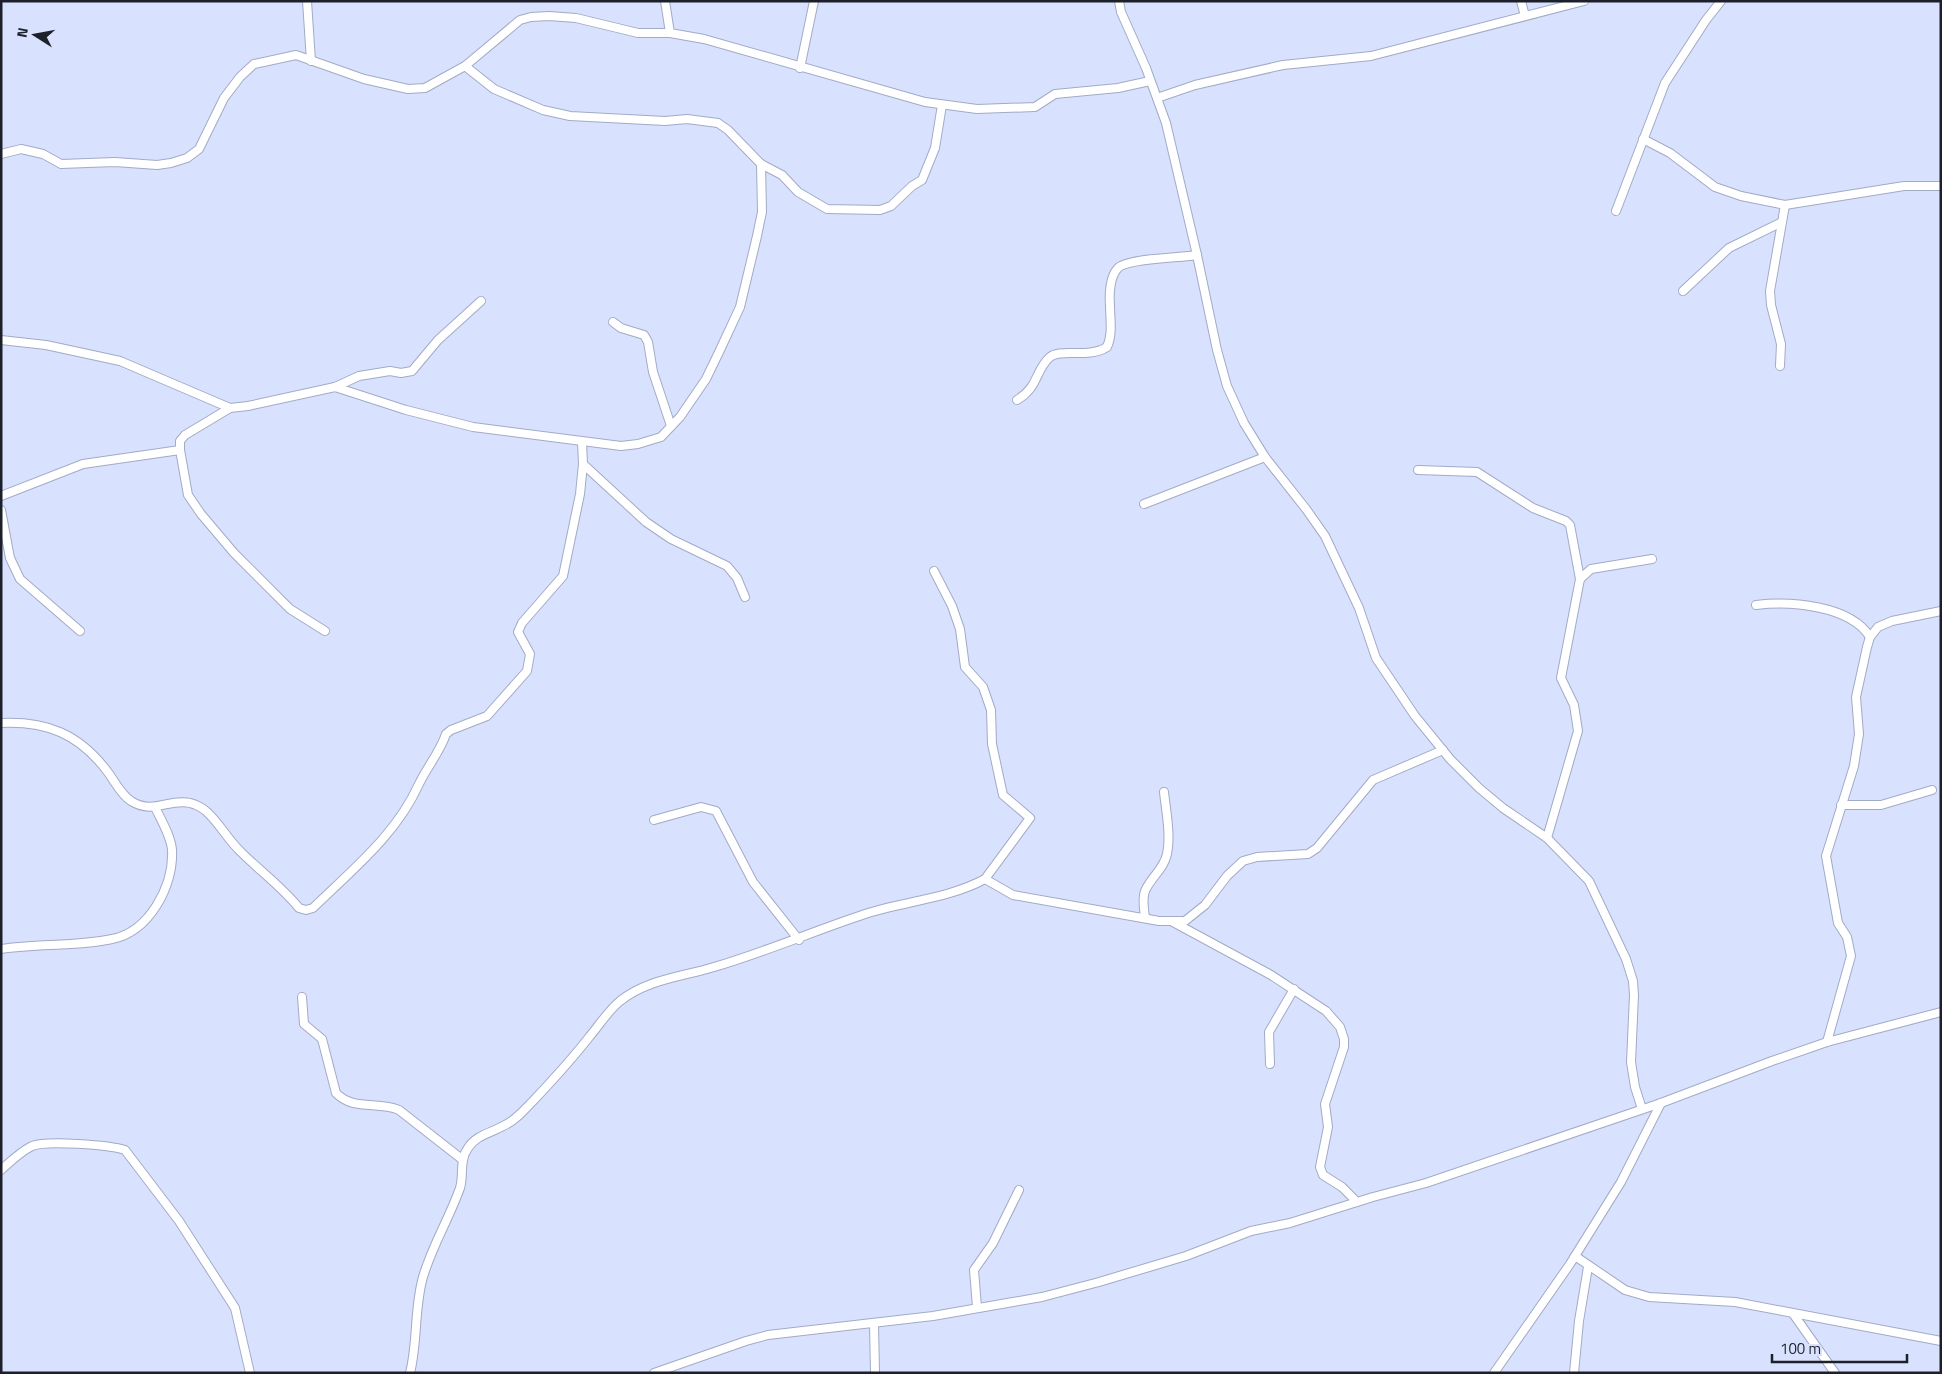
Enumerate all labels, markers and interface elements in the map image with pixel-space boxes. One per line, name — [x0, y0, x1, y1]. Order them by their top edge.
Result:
north arrow — [10, 10, 60, 60]
text: N — [11, 26, 33, 39]
scale bar — [1772, 1332, 1907, 1364]
text: 100 m — [1780, 1337, 1821, 1360]

